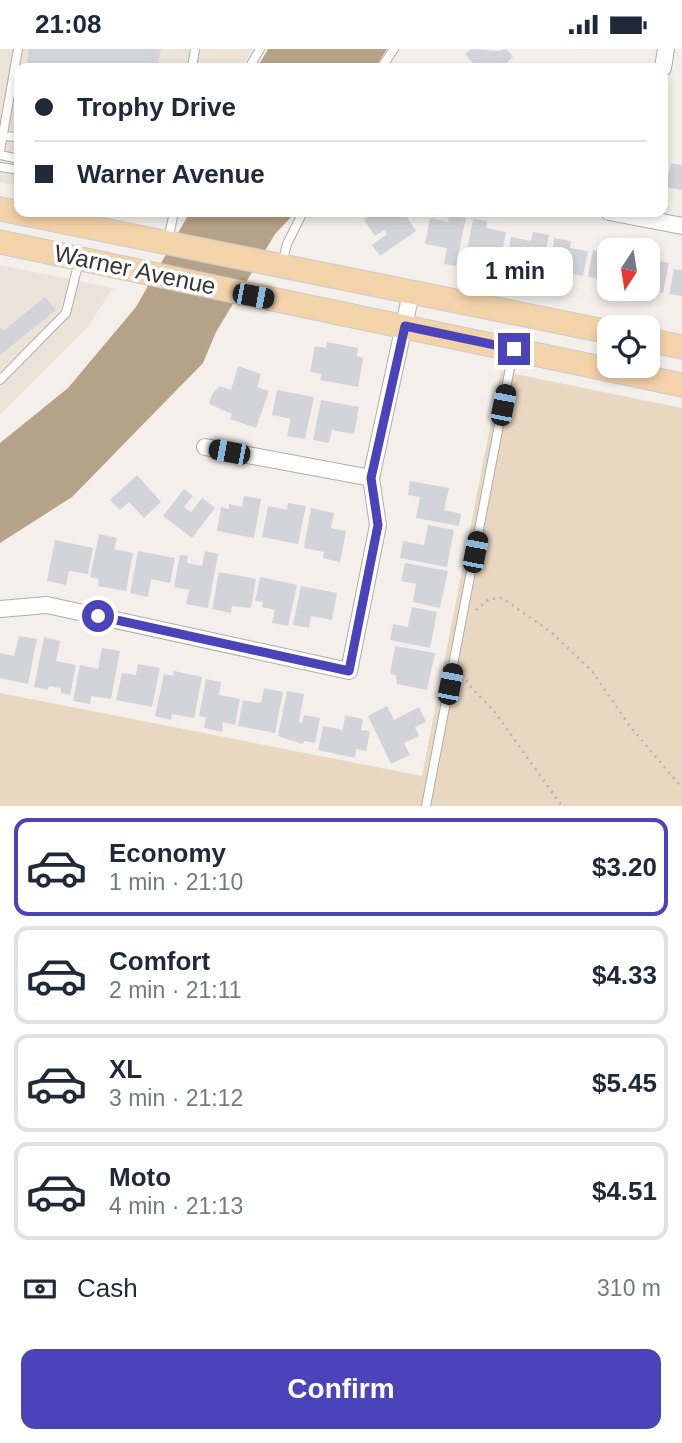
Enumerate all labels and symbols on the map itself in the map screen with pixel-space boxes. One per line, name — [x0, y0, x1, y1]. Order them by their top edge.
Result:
north arrow — [597, 238, 660, 301]
street label: Warner Avenue — [52, 239, 218, 300]
callout: 1 min — [456, 247, 572, 296]
car — [231, 282, 276, 310]
route end — [498, 333, 530, 365]
car — [489, 382, 518, 428]
car — [207, 438, 252, 466]
car — [461, 529, 490, 575]
route start — [82, 600, 114, 632]
car — [436, 661, 465, 707]

